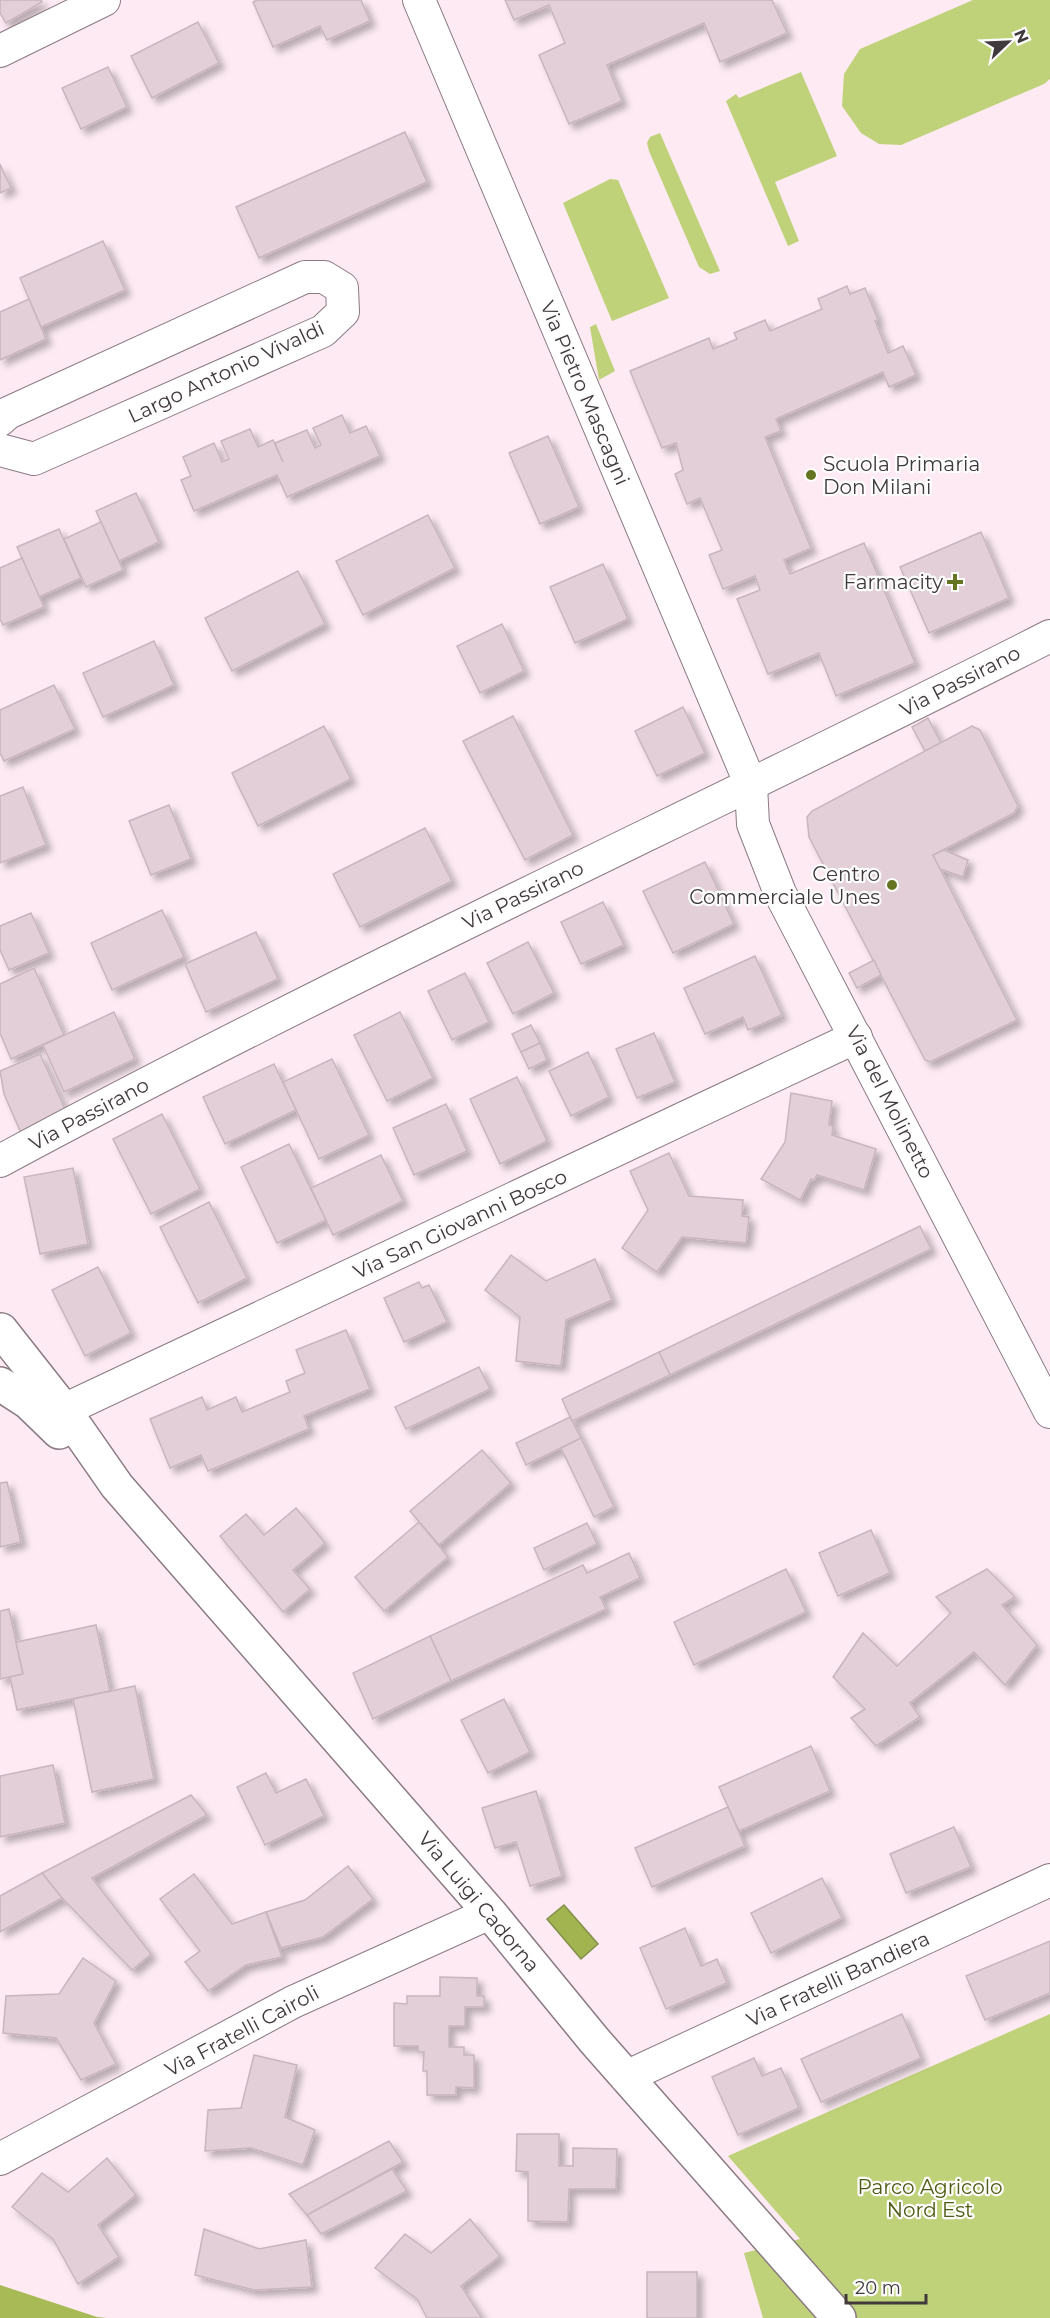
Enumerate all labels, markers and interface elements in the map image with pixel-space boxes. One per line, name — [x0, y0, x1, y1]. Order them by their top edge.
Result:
north arrow — [978, 12, 1038, 72]
text: N — [1010, 27, 1033, 46]
street label: Via Pietro Mascagni — [535, 297, 635, 489]
street label: Largo Antonio Vivaldi — [124, 316, 328, 428]
place label: Scuola Primaria Don Milani — [823, 452, 980, 499]
marker: Scuola Primaria Don Milani — [804, 468, 818, 482]
place label: Farmacity — [844, 570, 943, 594]
marker: Farmacity — [948, 575, 962, 589]
street label: Via Passirano — [896, 640, 1024, 722]
street label: Via Passirano — [458, 855, 588, 935]
place label: Centro Commerciale Unes — [689, 862, 880, 909]
marker: Centro Commerciale Unes — [885, 878, 899, 892]
street label: Via del Molinetto — [841, 1022, 939, 1182]
street label: Via Passirano — [25, 1072, 153, 1156]
street label: Via San Giovanni Bosco — [349, 1164, 571, 1284]
street label: Via Luigi Cadorna — [413, 1827, 545, 1977]
street label: Via Fratelli Bandiera — [743, 1926, 933, 2032]
street label: Via Fratelli Cairoli — [161, 1980, 323, 2082]
park label: Parco Agricolo Nord Est — [857, 2175, 1003, 2222]
scale bar — [846, 2267, 926, 2305]
text: 20 m — [855, 2277, 901, 2299]

